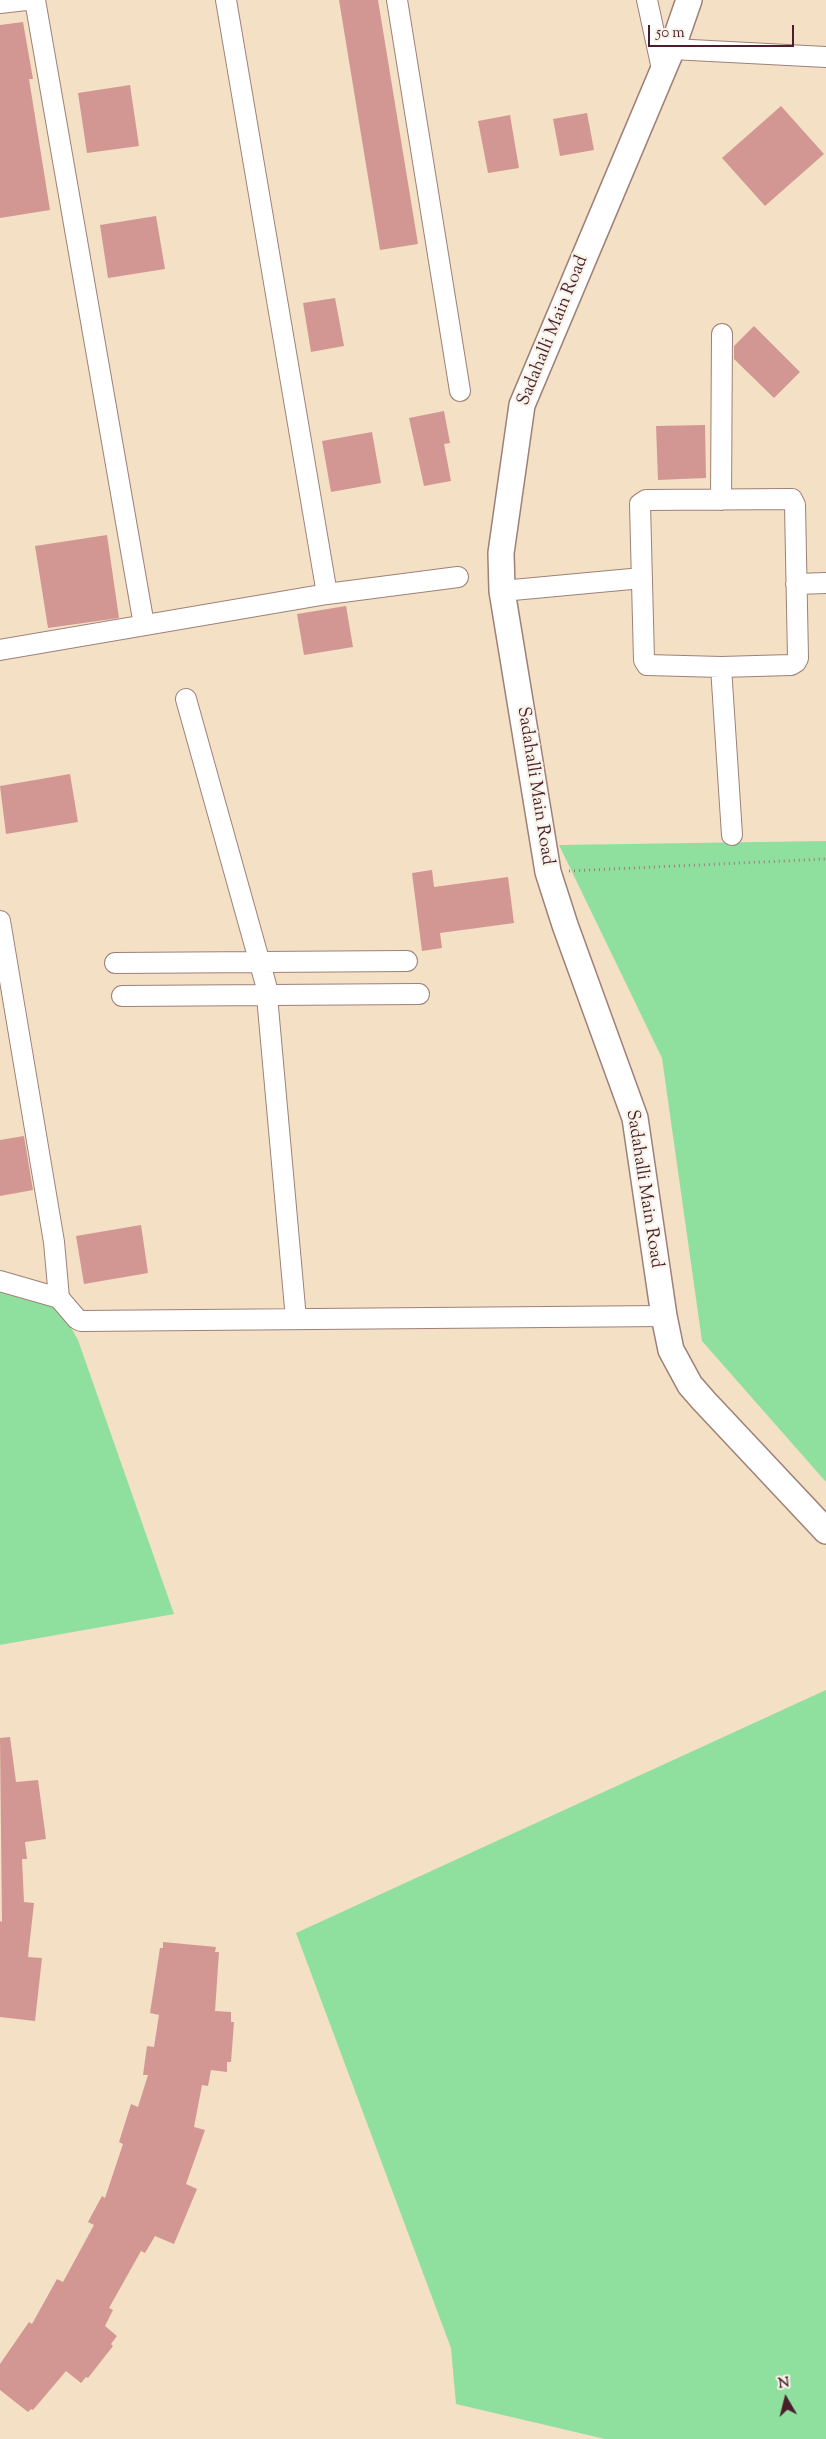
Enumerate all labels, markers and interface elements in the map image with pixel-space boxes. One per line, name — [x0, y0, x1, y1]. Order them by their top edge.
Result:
scale bar — [651, 15, 797, 47]
text: 50 m — [656, 23, 685, 44]
street label: Sadahalli Main Road — [514, 253, 594, 409]
street label: Sadahalli Main Road — [511, 705, 557, 867]
street label: Sadahalli Main Road — [620, 1108, 666, 1270]
text: N — [777, 2373, 791, 2395]
north arrow — [761, 2374, 811, 2424]

